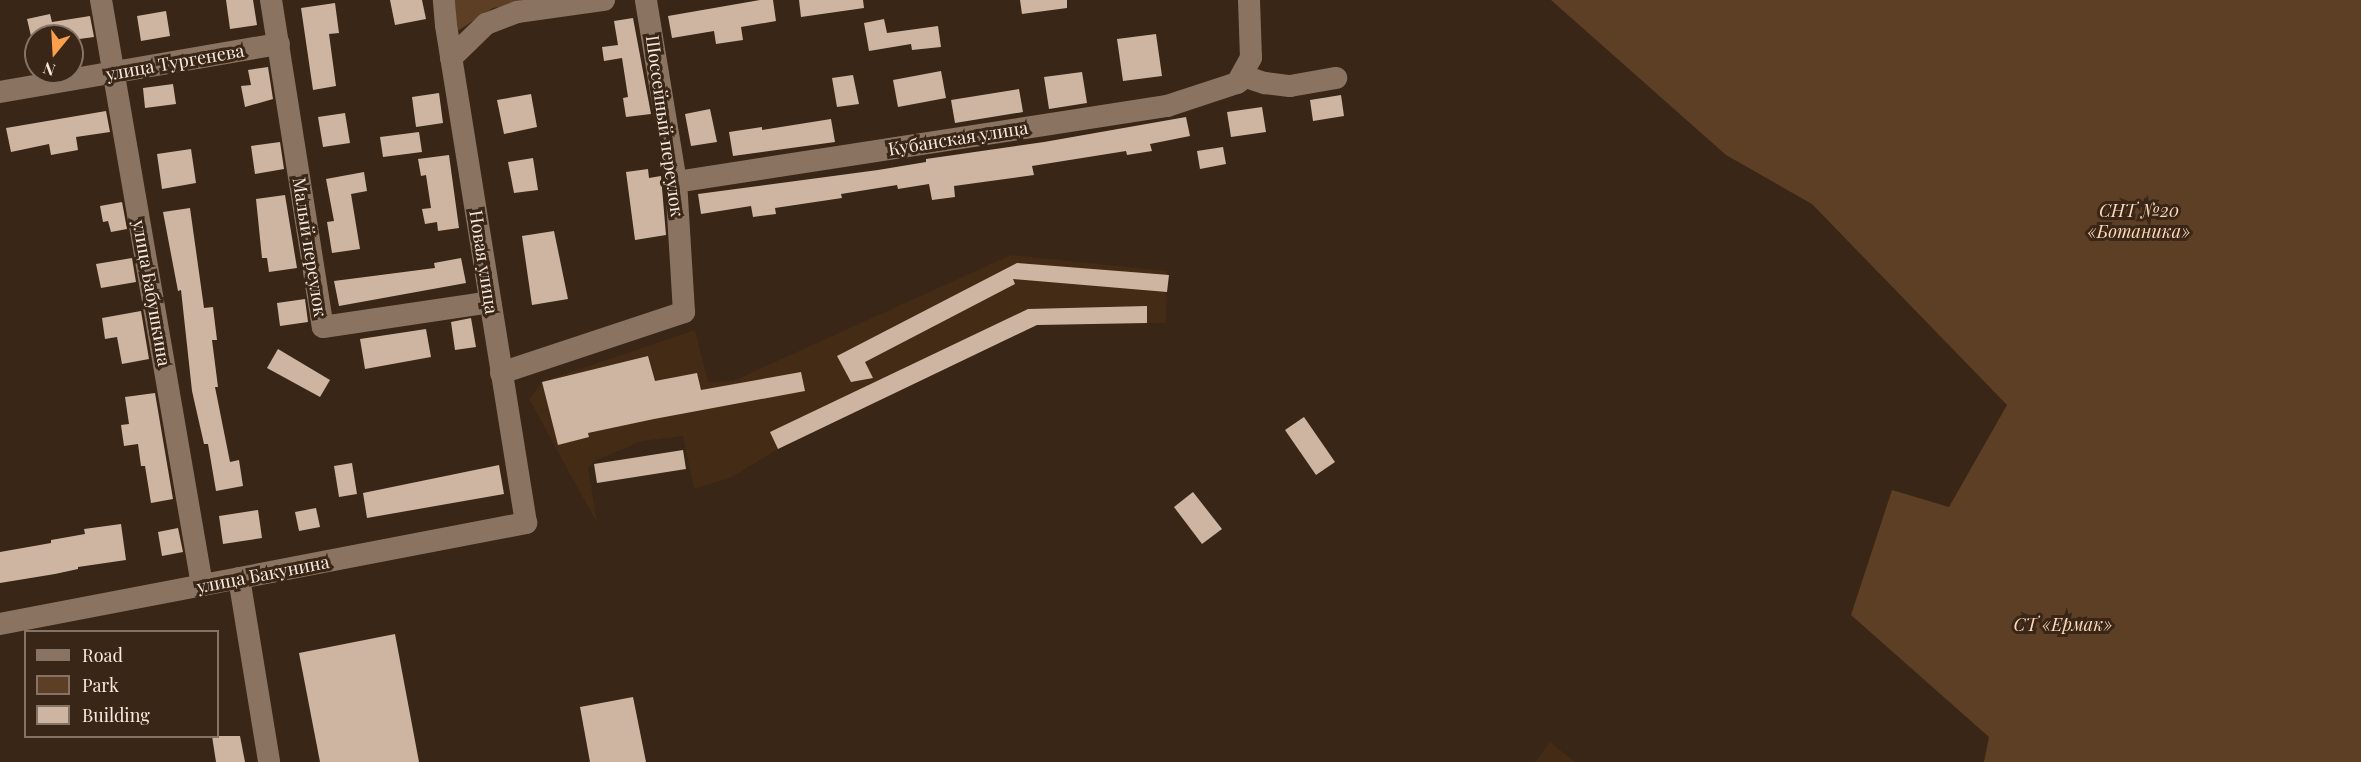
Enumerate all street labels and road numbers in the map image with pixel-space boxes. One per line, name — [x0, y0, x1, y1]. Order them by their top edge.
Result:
street label: Шоссейный переулок — [642, 34, 688, 218]
street label: улица Тургенева — [104, 39, 246, 85]
street label: Кубанская улица — [886, 116, 1030, 160]
street label: Малый переулок — [288, 176, 332, 318]
street label: Новая улица — [465, 209, 503, 315]
street label: улица Бабушкина — [129, 218, 175, 368]
street label: улица Бакунина — [195, 551, 331, 597]

